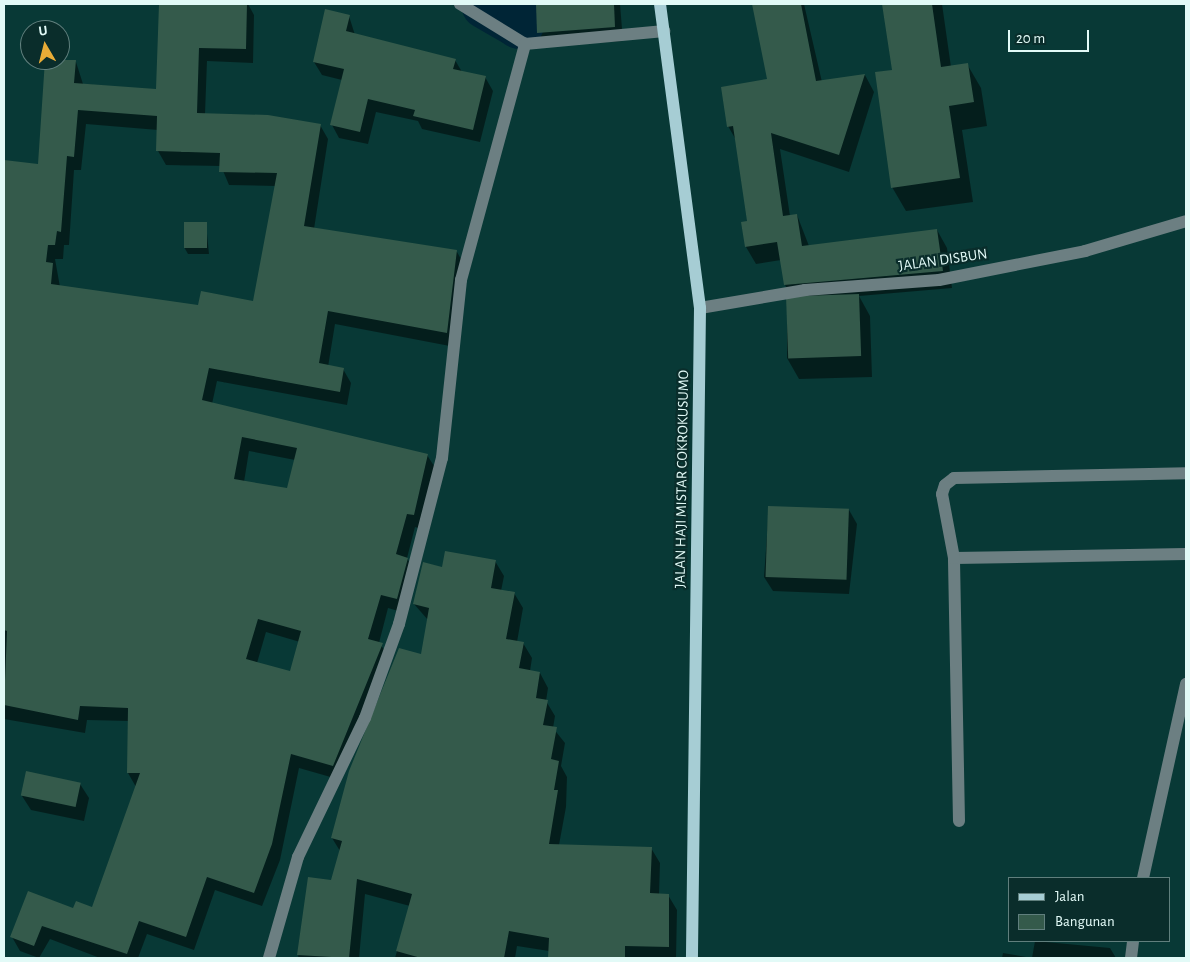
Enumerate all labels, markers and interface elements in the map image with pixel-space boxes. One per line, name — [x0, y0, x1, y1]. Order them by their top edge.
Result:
north arrow — [20, 20, 70, 70]
scale bar — [1010, 20, 1091, 52]
text: U — [38, 24, 48, 39]
text: 20 m — [1016, 31, 1045, 46]
street label: JALAN DISBUN — [897, 245, 989, 275]
street label: JALAN HAJI MISTAR COKROKUSUMO — [671, 370, 693, 588]
legend — [1008, 877, 1170, 942]
text: Jalan — [1055, 889, 1085, 904]
text: Bangunan — [1055, 914, 1115, 929]

